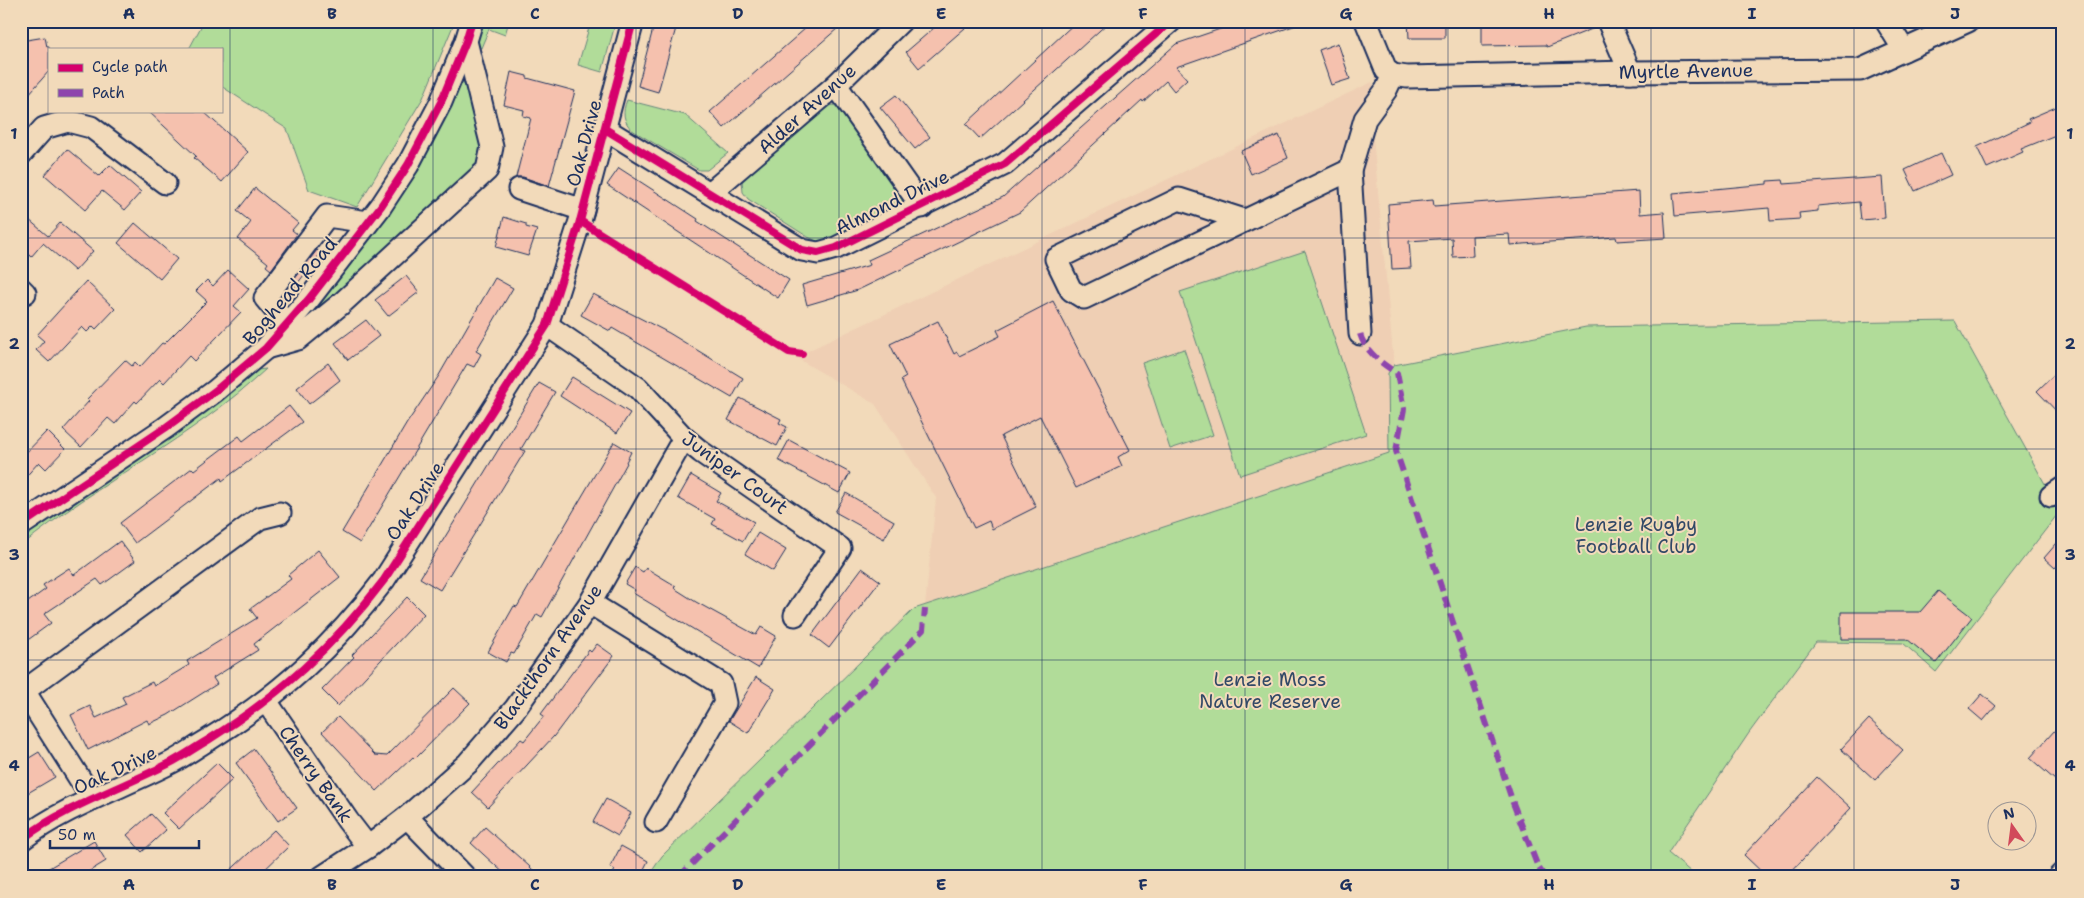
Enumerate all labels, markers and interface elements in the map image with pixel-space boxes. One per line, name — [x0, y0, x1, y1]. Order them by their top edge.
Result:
text: A — [123, 3, 135, 24]
text: B — [327, 3, 337, 24]
text: C — [530, 3, 540, 24]
text: D — [732, 3, 744, 24]
text: E — [936, 3, 946, 24]
text: F — [1138, 3, 1148, 24]
text: G — [1340, 3, 1353, 24]
text: H — [1543, 3, 1555, 24]
text: I — [1748, 3, 1757, 24]
text: J — [1950, 3, 1960, 24]
legend — [48, 48, 222, 112]
text: Cycle path — [92, 57, 168, 77]
street label: Myrtle Avenue — [1618, 57, 1754, 85]
street label: Alder Avenue — [753, 58, 861, 160]
text: Path — [92, 83, 125, 103]
street label: Oak Drive — [560, 97, 608, 189]
text: 1 — [10, 123, 18, 144]
text: 1 — [2066, 123, 2074, 144]
street label: Almond Drive — [831, 164, 953, 240]
street label: Boghead Road — [237, 232, 343, 350]
text: 2 — [8, 333, 20, 354]
text: 2 — [2064, 333, 2076, 354]
street label: Juniper Court — [677, 426, 793, 520]
street label: Oak Drive — [380, 457, 450, 545]
park label: Lenzie Rugby Football Club — [1575, 512, 1697, 559]
text: 3 — [8, 544, 20, 565]
text: 3 — [2064, 544, 2076, 565]
street label: Blackthorn Avenue — [488, 579, 608, 735]
park label: Lenzie Moss Nature Reserve — [1199, 667, 1341, 714]
street label: Cherry Bank — [273, 721, 359, 828]
street label: Oak Drive — [69, 740, 161, 800]
text: 4 — [8, 755, 20, 776]
text: 4 — [2064, 755, 2076, 776]
north arrow — [1986, 800, 2036, 850]
text: N — [2001, 803, 2016, 823]
scale bar — [50, 818, 199, 850]
text: 50 m — [58, 825, 96, 845]
text: A — [123, 874, 135, 895]
text: B — [327, 874, 337, 895]
text: C — [530, 874, 540, 895]
text: D — [732, 874, 744, 895]
text: E — [936, 874, 946, 895]
text: F — [1138, 874, 1148, 895]
text: G — [1340, 874, 1353, 895]
text: H — [1543, 874, 1555, 895]
text: I — [1748, 874, 1757, 895]
text: J — [1950, 874, 1960, 895]

